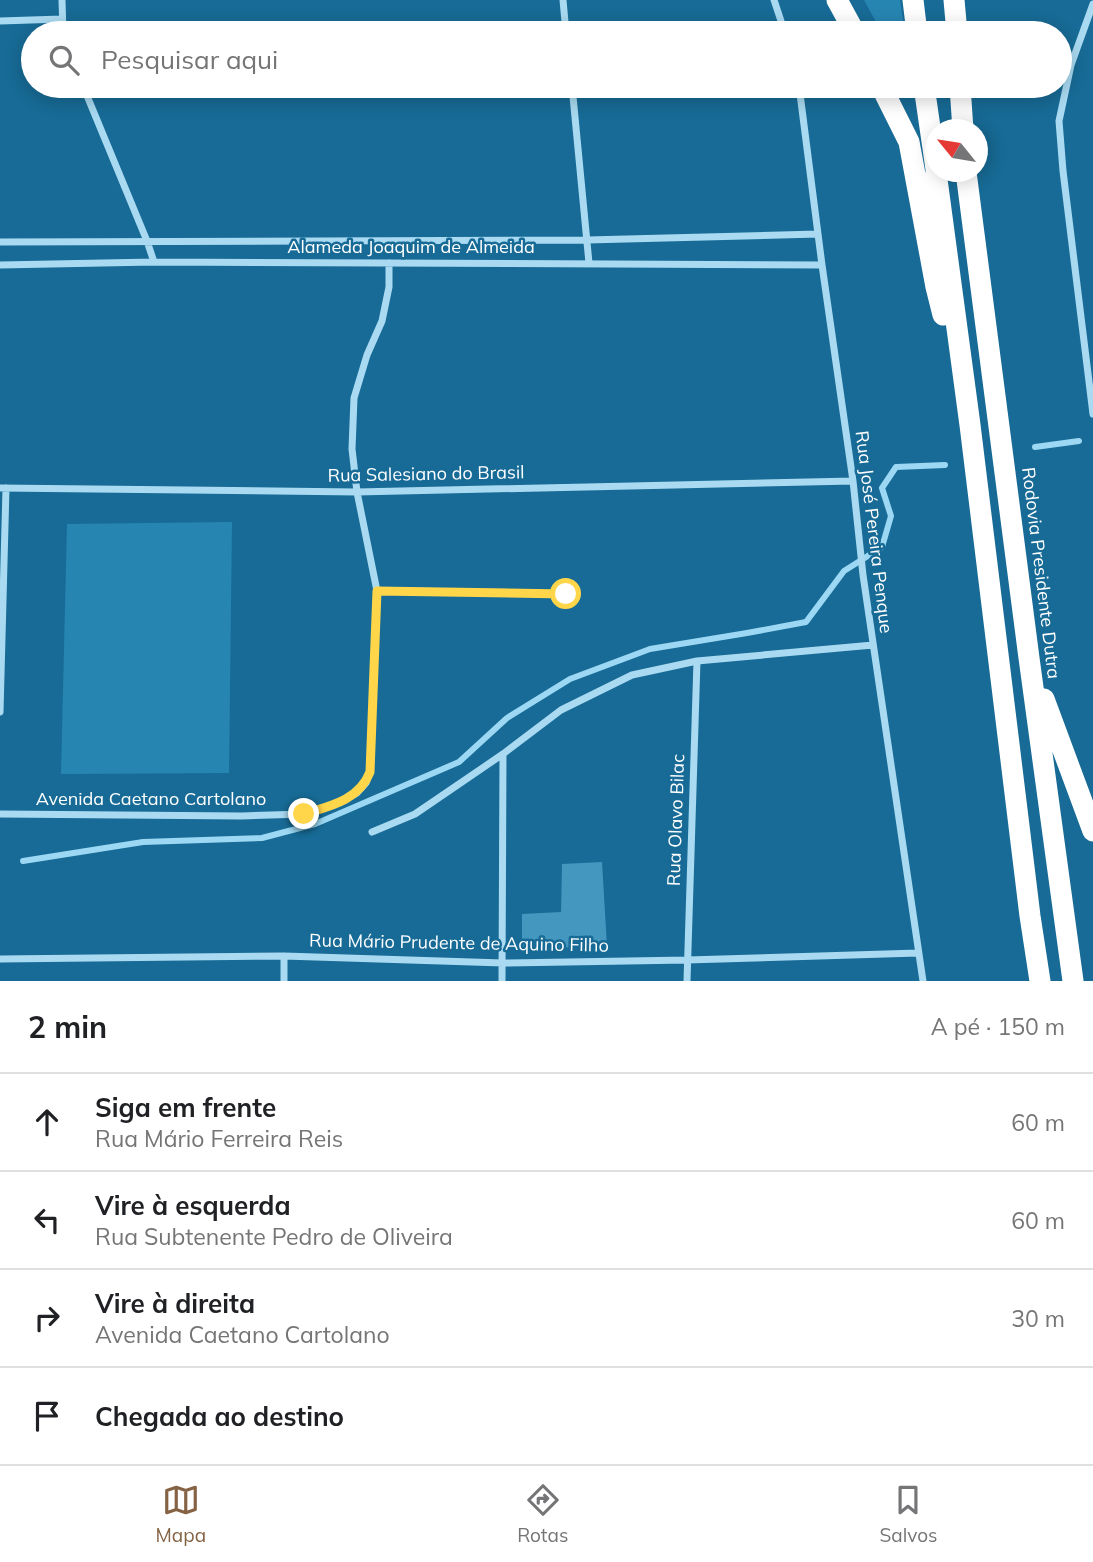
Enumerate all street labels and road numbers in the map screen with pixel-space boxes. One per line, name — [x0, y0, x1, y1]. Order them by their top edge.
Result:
street label: Alameda Joaquim de Almeida — [287, 235, 535, 258]
street label: Rua José Pereira Penque — [851, 429, 898, 635]
street label: Rua Salesiano do Brasil — [327, 460, 525, 487]
street label: Rodovia Presidente Dutra — [1017, 466, 1066, 680]
street label: Rua Olavo Bilac — [662, 753, 689, 886]
street label: Avenida Caetano Cartolano — [36, 787, 266, 810]
street label: Rua Mário Prudente de Aquino Filho — [309, 928, 609, 957]

